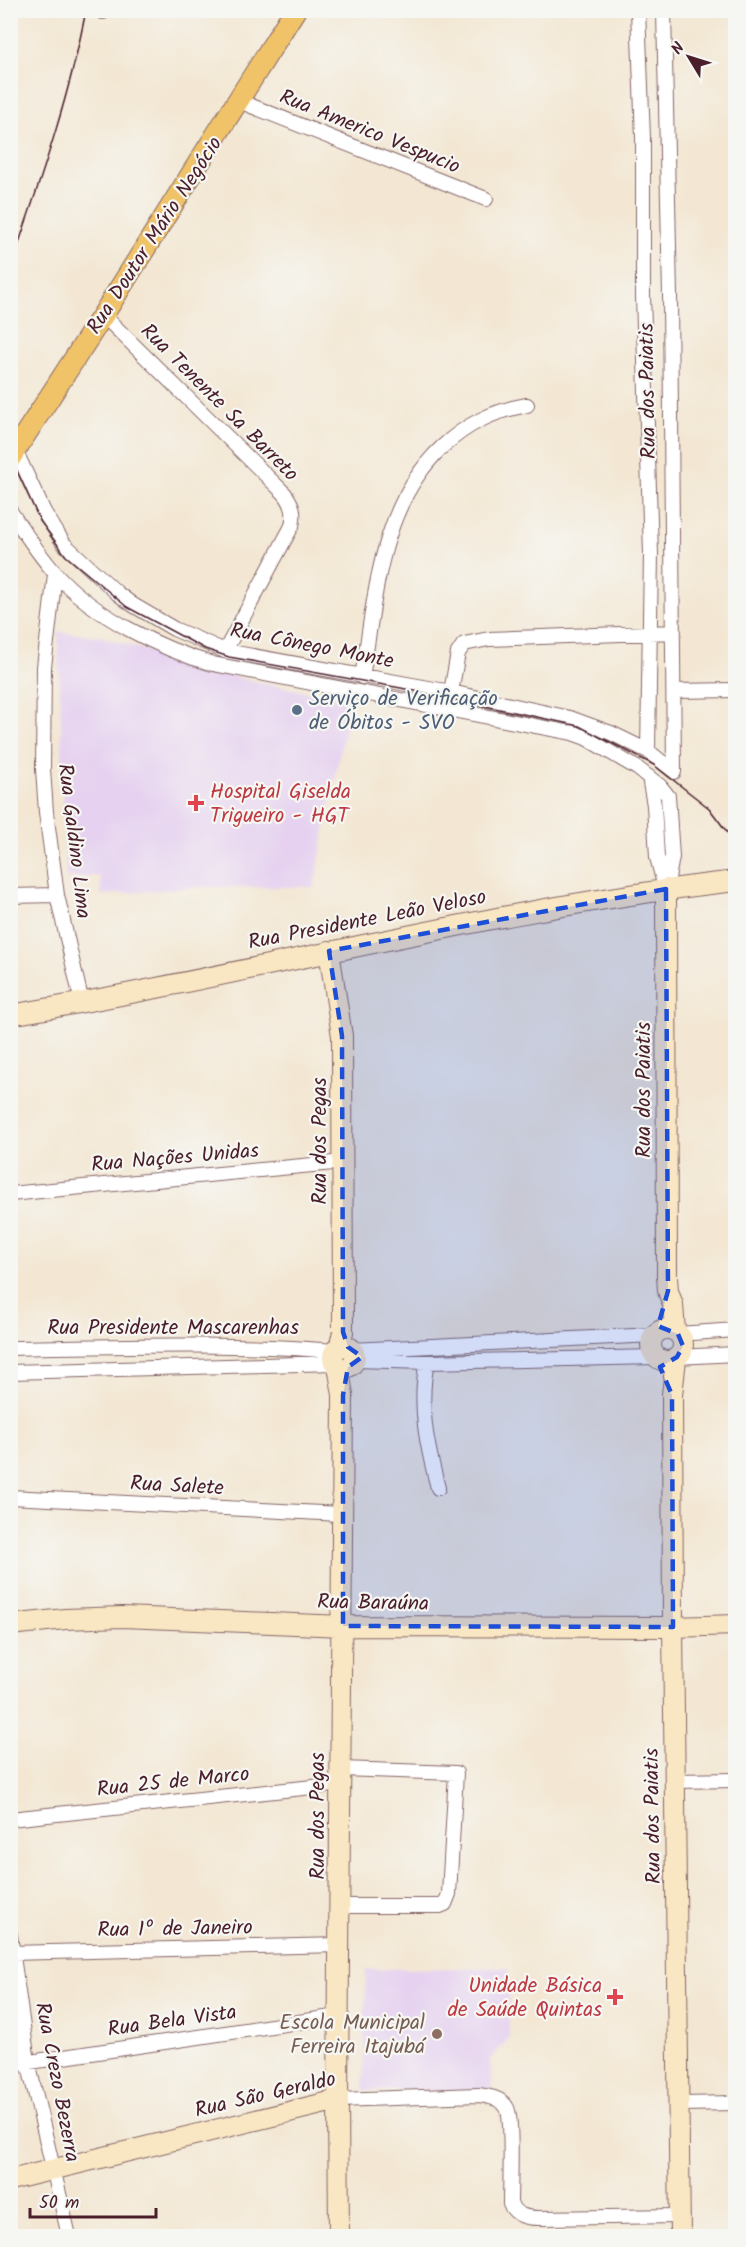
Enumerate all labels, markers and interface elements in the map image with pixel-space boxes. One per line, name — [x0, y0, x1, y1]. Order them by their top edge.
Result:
north arrow — [659, 27, 719, 87]
text: N — [665, 37, 691, 60]
street label: Rua Americo Vespucio — [274, 81, 465, 184]
street label: Rua Doutor Mário Negócio — [79, 130, 232, 341]
street label: Rua Tenente Sa Barreto — [132, 316, 306, 490]
street label: Rua dos Paiatis — [631, 323, 666, 459]
street label: Rua Cônego Monte — [227, 614, 397, 679]
place label: Serviço de Verificação de Óbitos - SVO — [309, 683, 498, 740]
marker: Serviço de Verificação de Óbitos - SVO — [290, 703, 304, 717]
street label: Rua Galdino Lima — [48, 762, 99, 921]
place label: Hospital Giselda Trigueiro - HGT — [210, 776, 351, 833]
marker: Hospital Giselda Trigueiro - HGT — [187, 794, 205, 812]
street label: Rua Presidente Leão Veloso — [245, 881, 489, 960]
street label: Rua dos Paiatis — [628, 1022, 661, 1158]
street label: Rua dos Pegas — [304, 1077, 337, 1205]
street label: Rua Nações Unidas — [90, 1135, 261, 1182]
street label: Rua Presidente Mascarenhas — [47, 1312, 299, 1345]
street label: Rua Salete — [129, 1468, 225, 1505]
street label: Rua Baraúna — [317, 1586, 429, 1621]
street label: Rua dos Paiatis — [636, 1748, 671, 1884]
street label: Rua dos Pegas — [302, 1752, 335, 1880]
street label: Rua 25 de Marco — [95, 1758, 251, 1807]
street label: Rua 1º de Janeiro — [97, 1912, 253, 1947]
place label: Unidade Básica de Saúde Quintas — [448, 1970, 602, 2027]
marker: Unidade Básica de Saúde Quintas — [606, 1988, 624, 2006]
street label: Rua Bela Vista — [106, 1996, 239, 2047]
street label: Rua Crezo Bezerra — [25, 2000, 88, 2165]
place label: Escola Municipal Ferreira Itajubá — [279, 2007, 427, 2064]
marker: Escola Municipal Ferreira Itajubá — [430, 2027, 444, 2041]
street label: Rua São Geraldo — [192, 2063, 339, 2128]
scale bar — [30, 2181, 156, 2219]
text: 50 m — [39, 2189, 79, 2218]

